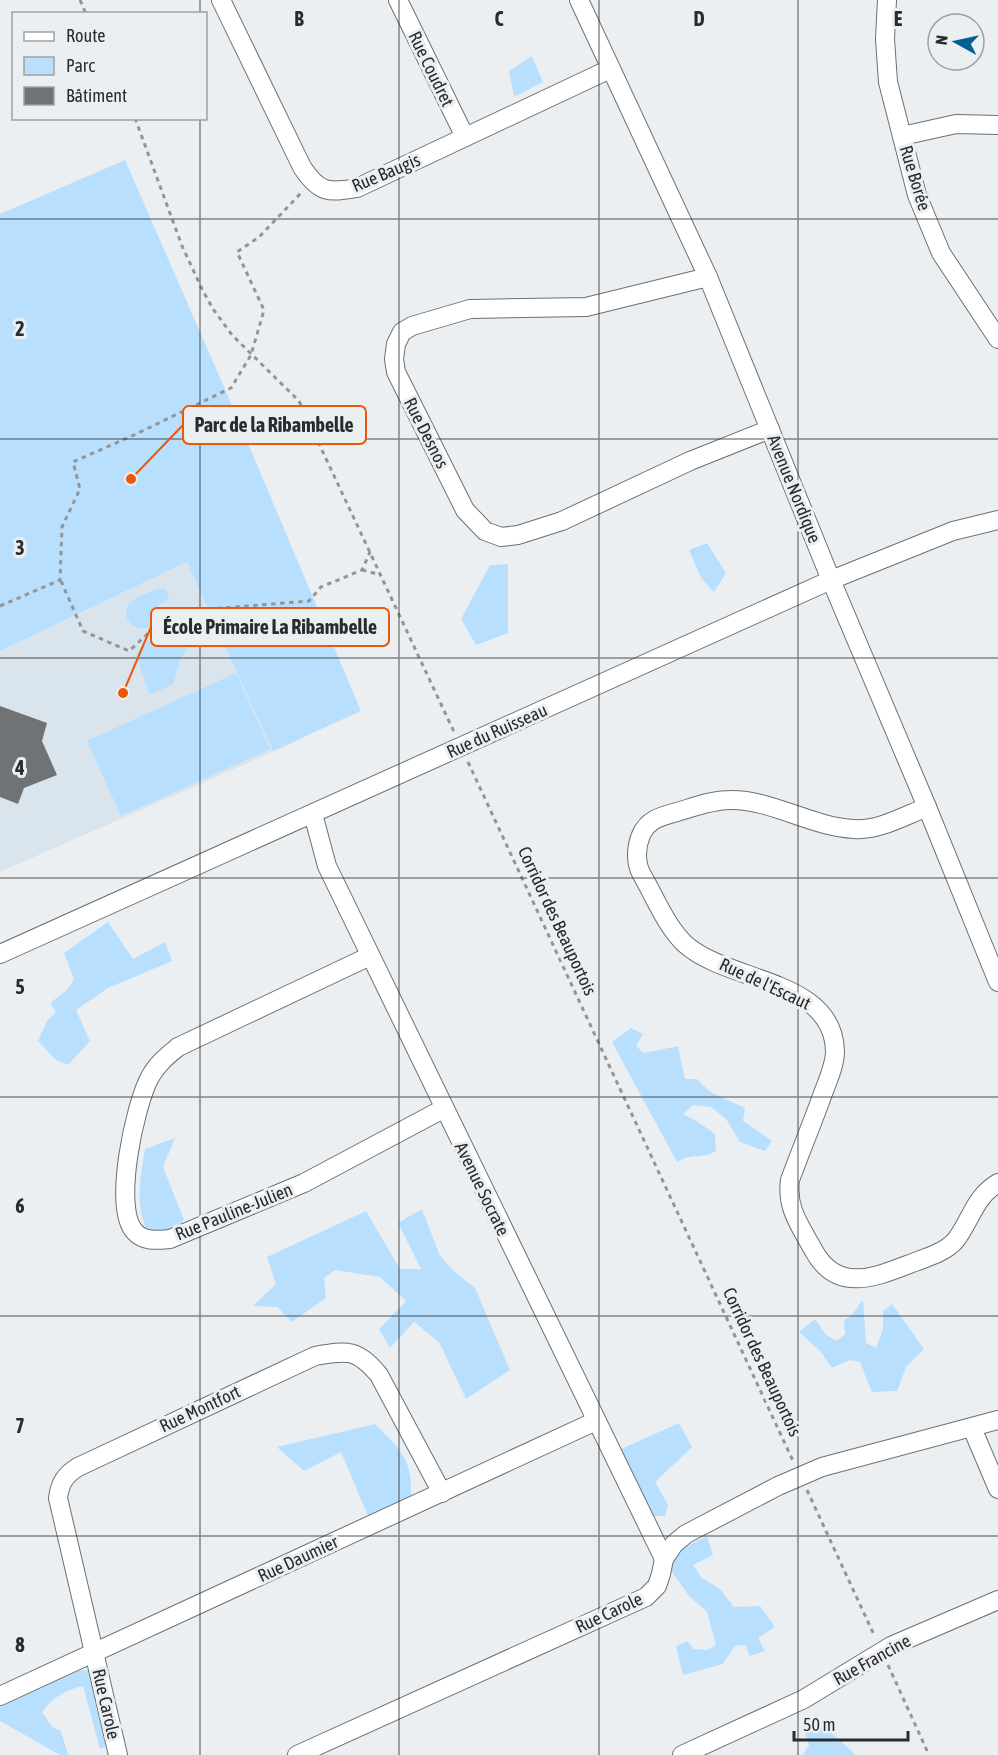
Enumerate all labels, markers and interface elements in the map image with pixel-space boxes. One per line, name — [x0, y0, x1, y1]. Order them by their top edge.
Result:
text: B — [294, 7, 304, 30]
text: C — [495, 7, 504, 30]
text: D — [693, 7, 705, 30]
text: E — [894, 7, 903, 30]
legend — [12, 12, 207, 120]
north arrow — [926, 12, 986, 72]
text: Route — [66, 25, 105, 46]
street label: Rue Coudret — [404, 28, 459, 110]
text: N — [932, 34, 951, 46]
text: Parc — [66, 55, 95, 76]
text: Bâtiment — [66, 85, 127, 106]
street label: Rue Borée — [896, 143, 935, 213]
street label: Rue Baugis — [348, 149, 423, 196]
text: 2 — [15, 317, 25, 340]
street label: Rue Desnos — [400, 394, 453, 472]
callout: Parc de la Ribambelle — [183, 406, 366, 444]
text: Parc de la Ribambelle — [194, 413, 354, 436]
street label: Avenue Nordique — [763, 432, 826, 546]
text: 3 — [15, 536, 25, 559]
callout: École Primaire La Ribambelle — [151, 608, 389, 646]
text: École Primaire La Ribambelle — [163, 615, 377, 638]
street label: Rue du Ruisseau — [443, 699, 550, 762]
text: 4 — [14, 756, 25, 779]
street label: Corridor des Beauportois — [514, 843, 601, 998]
street label: Rue de l'Escaut — [716, 953, 814, 1014]
text: 5 — [15, 975, 25, 998]
street label: Avenue Socrate — [451, 1139, 514, 1239]
street label: Rue Pauline-Julien — [172, 1178, 295, 1245]
text: 6 — [15, 1194, 25, 1217]
street label: Corridor des Beauportois — [719, 1284, 806, 1439]
street label: Rue Montfort — [156, 1381, 243, 1436]
text: 7 — [15, 1414, 25, 1437]
street label: Rue Daumier — [254, 1531, 342, 1586]
street label: Rue Carole — [572, 1588, 646, 1637]
street label: Rue Francine — [830, 1630, 914, 1689]
text: 8 — [15, 1633, 25, 1656]
street label: Rue Carole — [88, 1667, 125, 1741]
scale bar — [794, 1704, 908, 1742]
text: 50 m — [803, 1714, 835, 1735]

